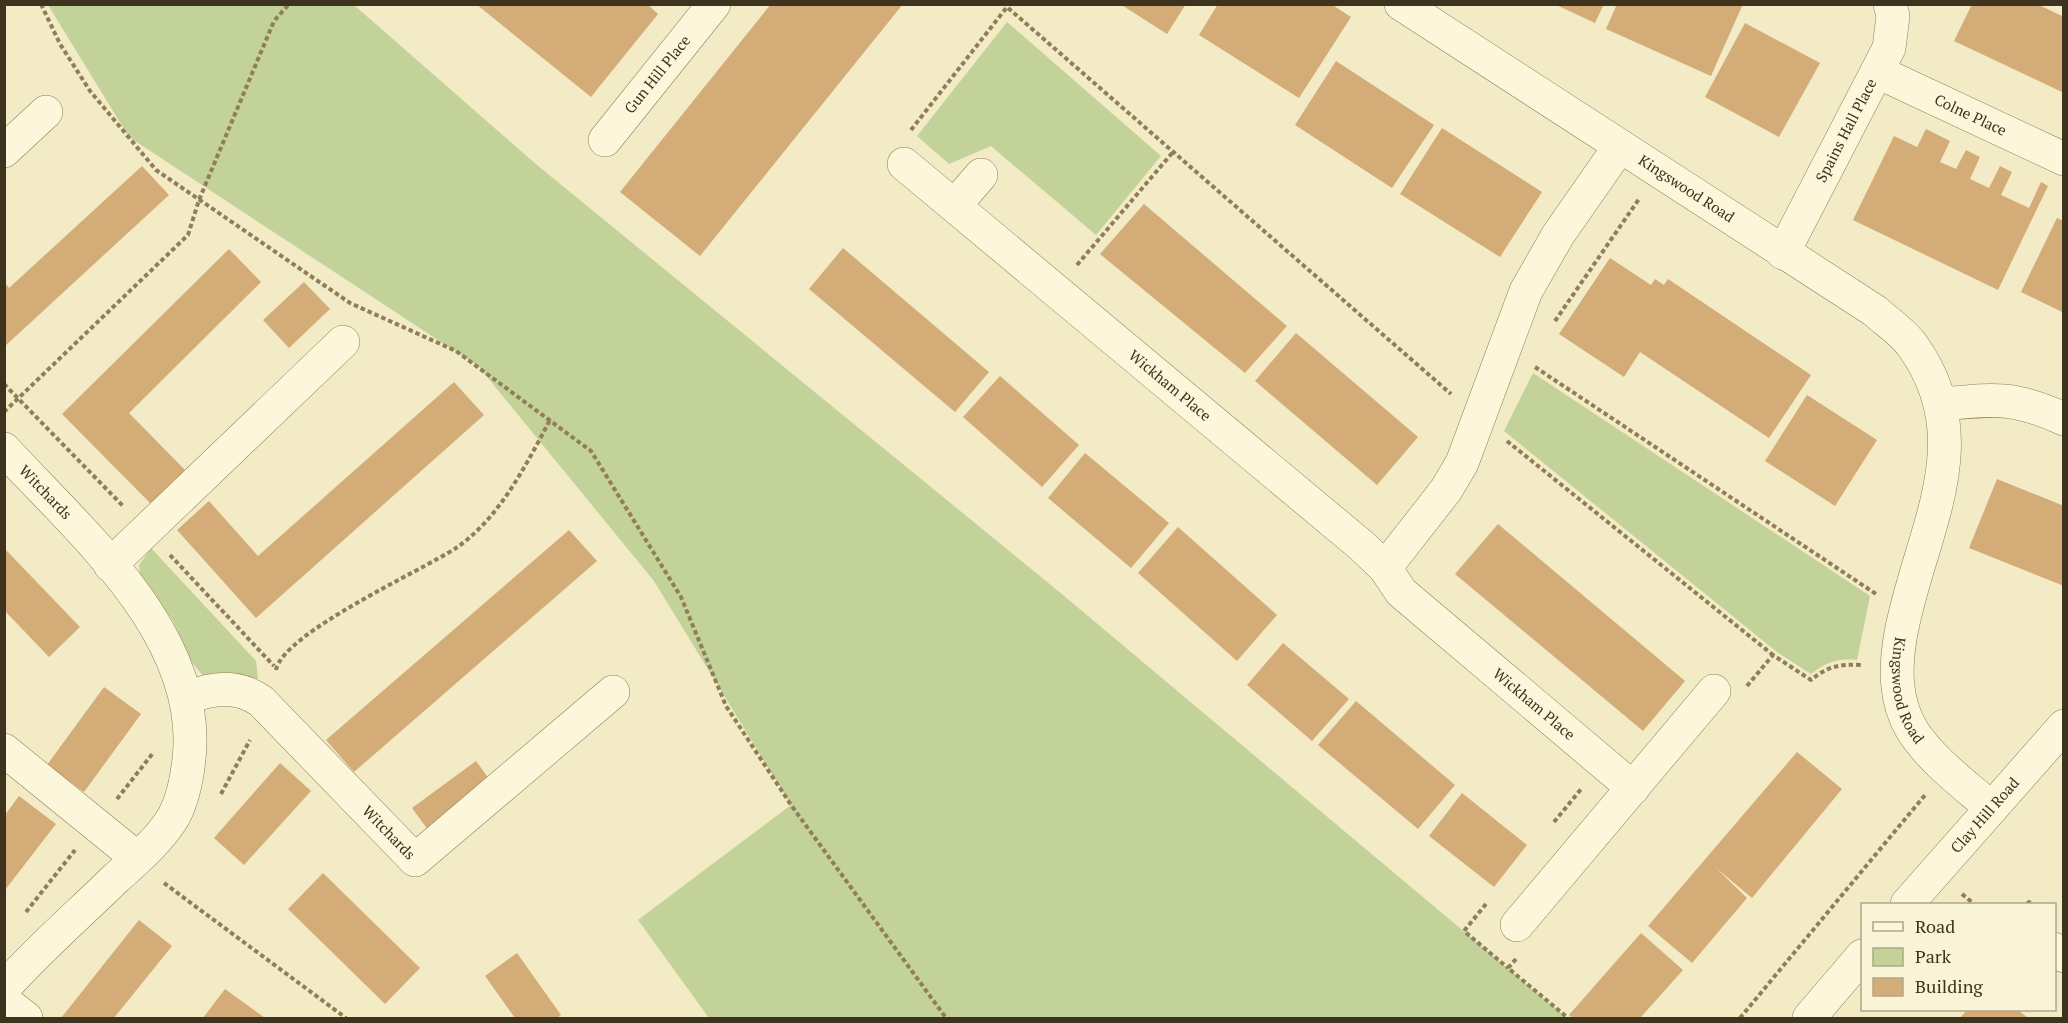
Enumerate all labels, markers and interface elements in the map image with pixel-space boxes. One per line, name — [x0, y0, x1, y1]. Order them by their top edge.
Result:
street label: Gun Hill Place — [619, 31, 694, 117]
street label: Spains Hall Place — [1810, 75, 1881, 185]
street label: Colne Place — [1931, 89, 2010, 140]
street label: Kingswood Road — [1635, 150, 1739, 226]
street label: Wickham Place — [1125, 345, 1216, 425]
street label: Witchards — [15, 460, 77, 523]
street label: Kingswood Road — [1888, 636, 1929, 747]
street label: Wickham Place — [1489, 663, 1580, 744]
street label: Clay Hill Road — [1946, 773, 2023, 857]
street label: Witchards — [358, 801, 420, 863]
legend — [1861, 903, 2056, 1011]
text: Road — [1915, 914, 1955, 938]
text: Park — [1915, 944, 1952, 968]
text: Building — [1915, 974, 1983, 998]

